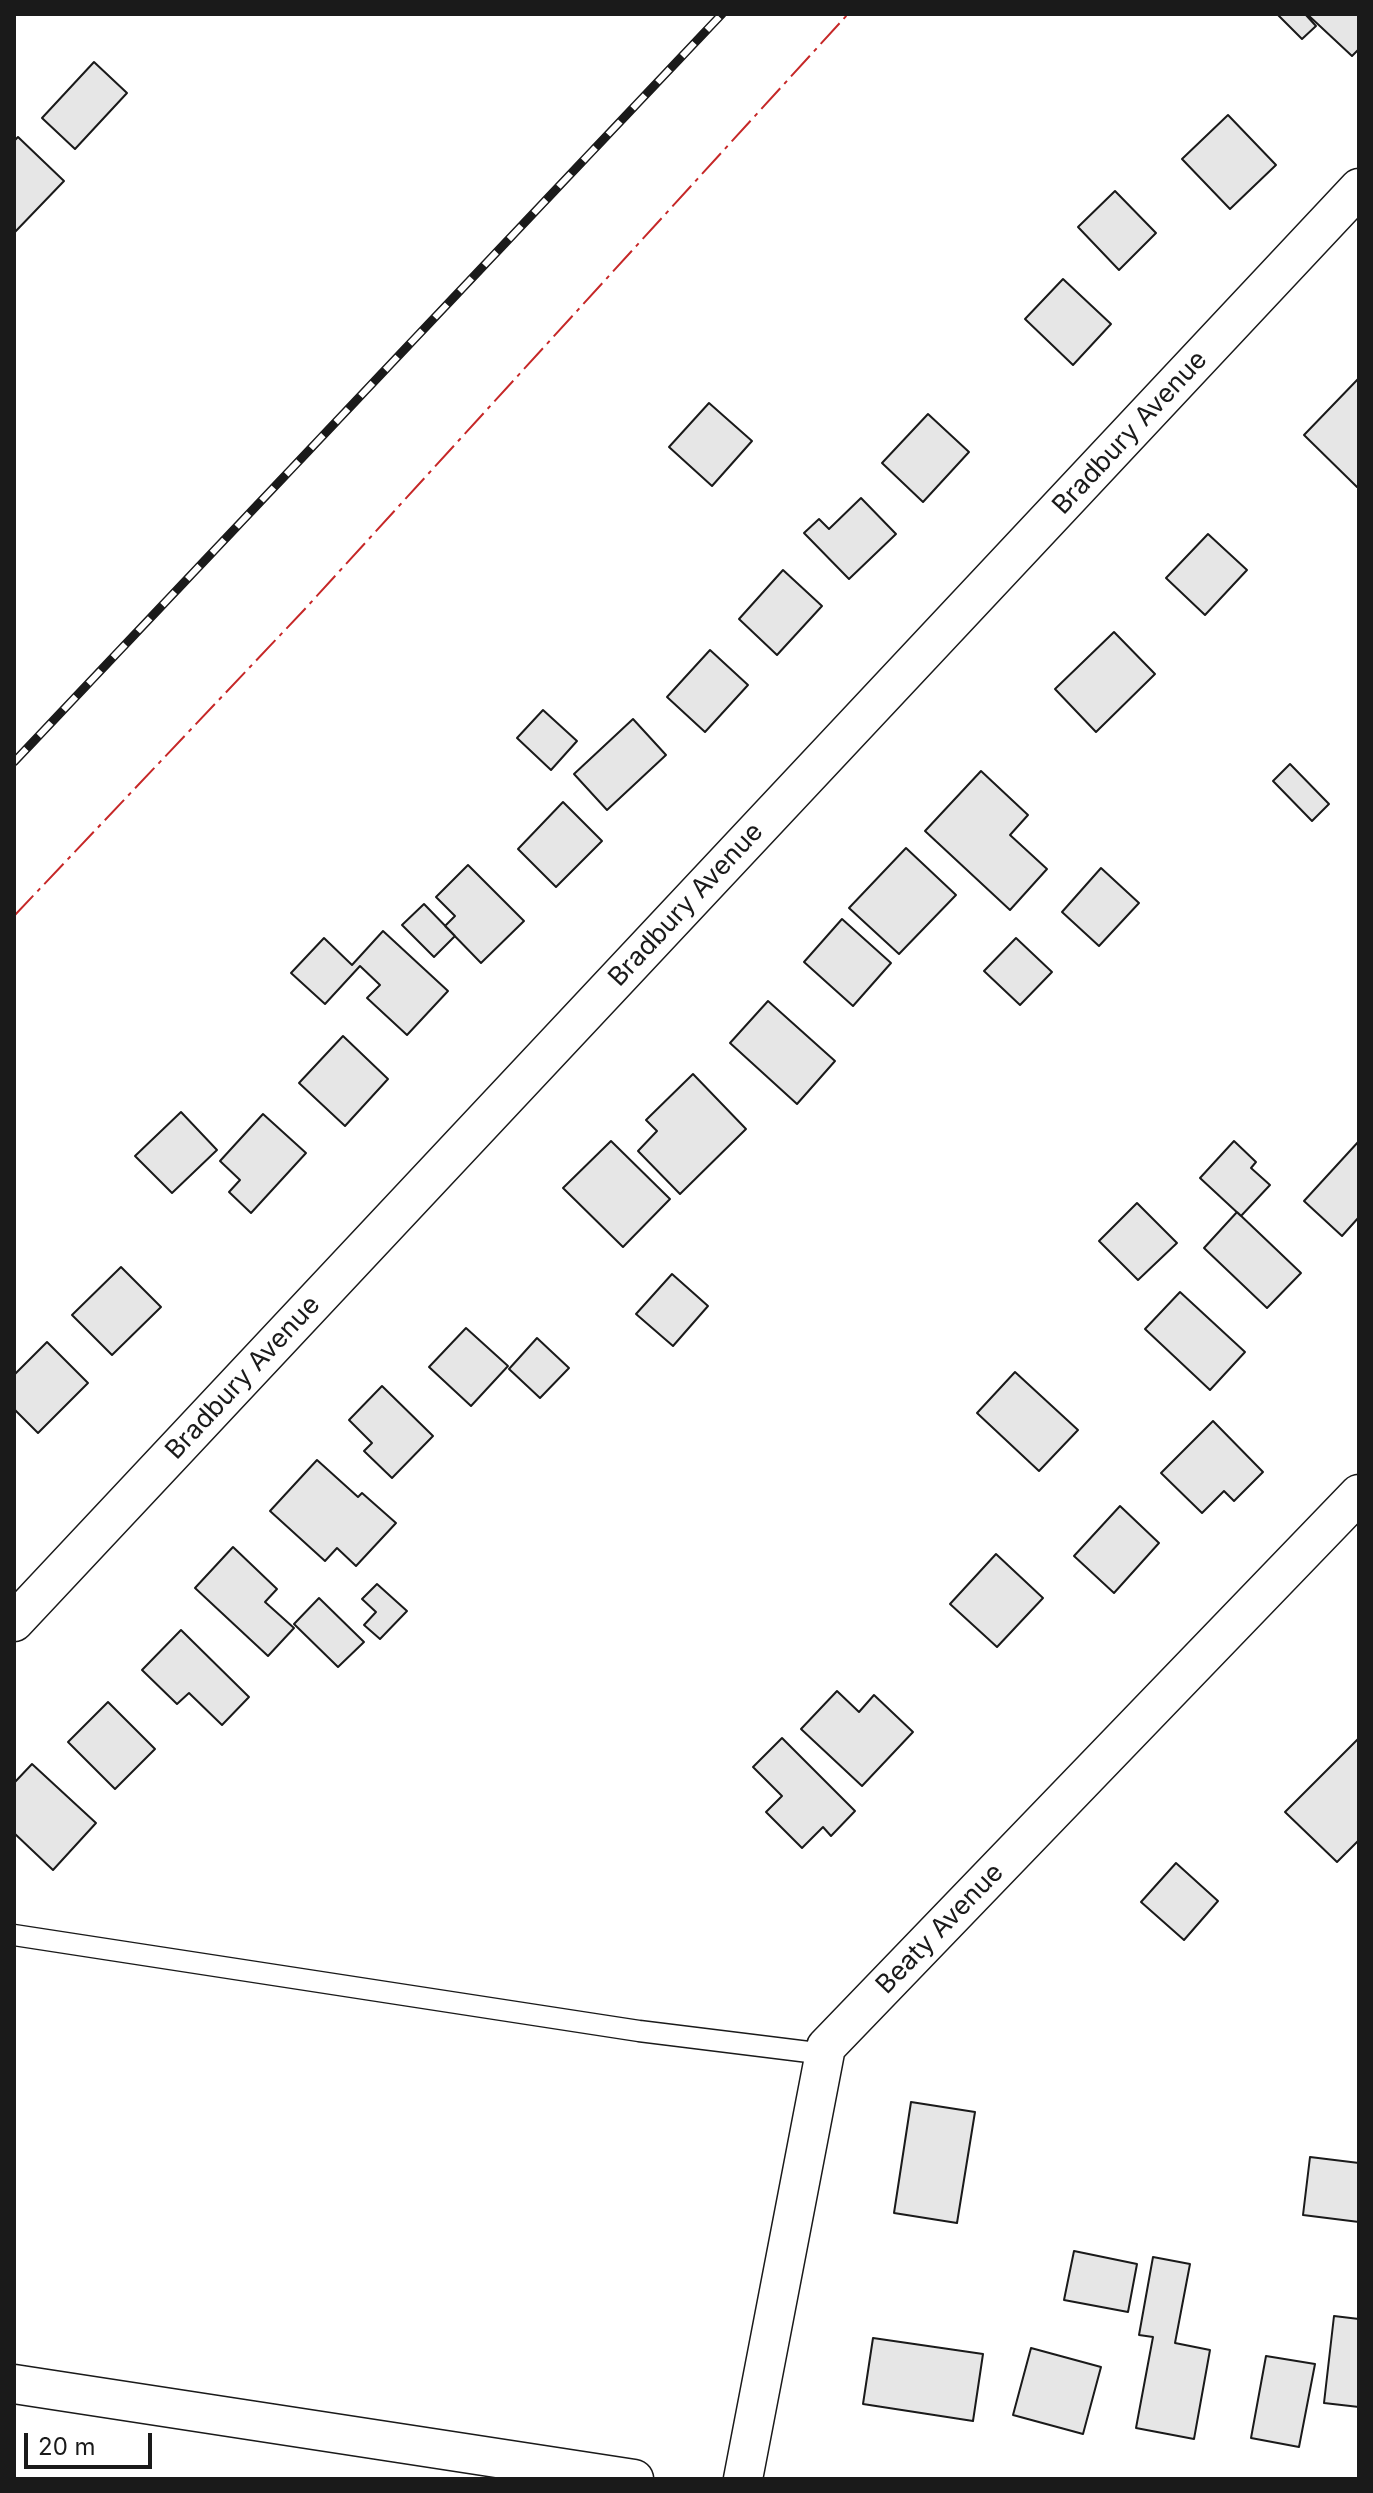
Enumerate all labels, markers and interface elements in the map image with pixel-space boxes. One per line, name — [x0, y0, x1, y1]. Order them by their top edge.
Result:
street label: Bradbury Avenue — [1046, 345, 1214, 521]
street label: Bradbury Avenue — [602, 817, 770, 993]
street label: Bradbury Avenue — [159, 1290, 327, 1466]
street label: Beaty Avenue — [870, 1857, 1010, 2001]
scale bar — [28, 2417, 156, 2467]
text: 20 m — [38, 2432, 96, 2461]

